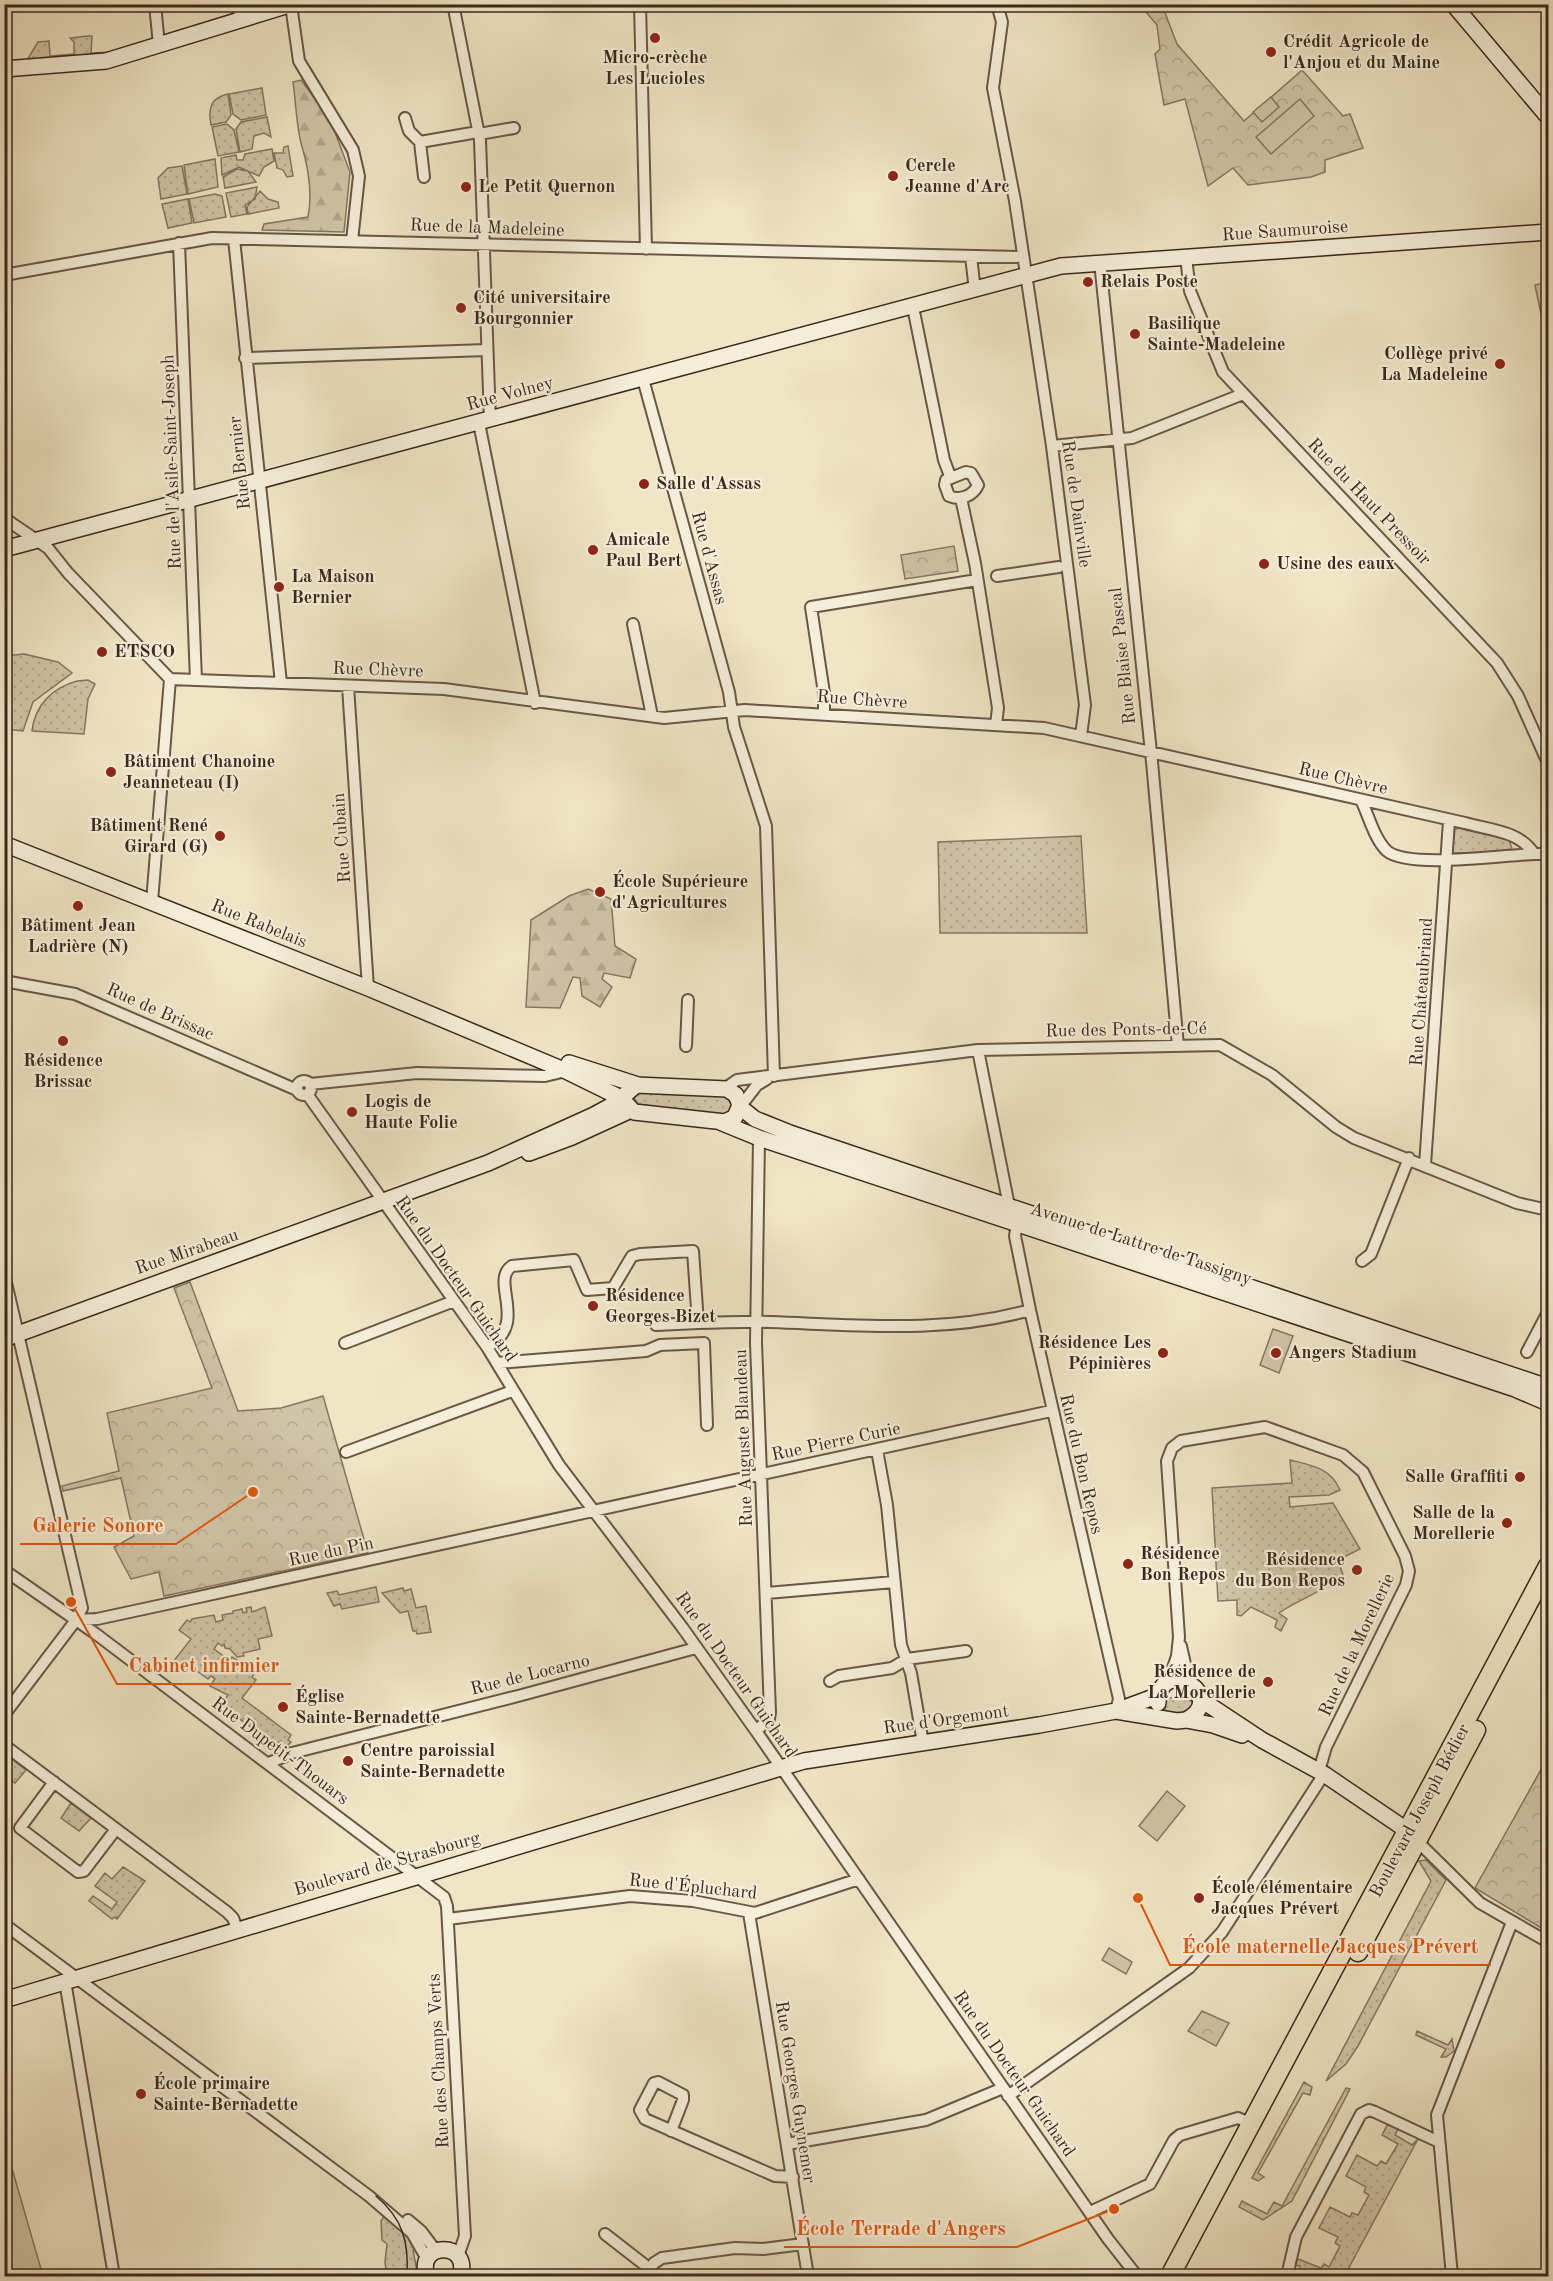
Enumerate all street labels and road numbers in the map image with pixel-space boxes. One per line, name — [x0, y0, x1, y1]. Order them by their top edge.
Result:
street label: Rue de la Madeleine — [409, 216, 565, 240]
street label: Rue Saumuroise — [1221, 218, 1349, 244]
street label: Rue de l'Asile-Saint-Joseph — [159, 354, 185, 570]
street label: Rue Volney — [465, 374, 556, 414]
street label: Rue Bernier — [226, 415, 254, 511]
street label: Rue du Haut Pressoir — [1304, 435, 1434, 569]
street label: Rue de Dainville — [1058, 439, 1094, 569]
street label: Rue d'Assas — [688, 509, 730, 607]
street label: Rue Blaise Pascal — [1107, 586, 1139, 725]
street label: Rue Chèvre — [332, 659, 424, 681]
street label: Rue Chèvre — [816, 688, 908, 712]
street label: Rue Chèvre — [1297, 760, 1389, 798]
street label: Rue Cubain — [330, 792, 354, 884]
street label: Rue Rabelais — [209, 897, 310, 951]
street label: Rue Châteaubriand — [1408, 917, 1436, 1067]
street label: Rue de Brissac — [104, 980, 217, 1044]
street label: Rue des Ponts-de-Cé — [1045, 1020, 1207, 1040]
street label: Rue du Docteur Guichard — [392, 1193, 520, 1365]
street label: Avenue de Lattre de Tassigny — [1028, 1200, 1255, 1289]
street label: Rue Mirabeau — [133, 1226, 241, 1278]
street label: Rue Auguste Blandeau — [732, 1348, 756, 1527]
street label: Rue du Bon Repos — [1056, 1392, 1106, 1536]
street label: Rue Pierre Curie — [770, 1420, 902, 1464]
street label: Rue du Pin — [287, 1534, 376, 1570]
street label: Rue de la Morellerie — [1316, 1571, 1398, 1719]
street label: Rue du Docteur Guichard — [672, 1589, 800, 1761]
street label: Rue de Locarno — [468, 1651, 592, 1699]
street label: Rue Dupetit-Thouars — [208, 1694, 352, 1808]
street label: Rue d'Orgemont — [882, 1702, 1010, 1738]
street label: Boulevard Joseph Bédier — [1367, 1721, 1474, 1901]
street label: Boulevard de Strasbourg — [292, 1829, 482, 1899]
street label: Rue d'Épluchard — [628, 1867, 759, 1903]
street label: Rue des Champs Verts — [425, 1973, 453, 2149]
street label: Rue du Docteur Guichard — [950, 1988, 1078, 2160]
street label: Rue Georges Guynemer — [772, 2000, 818, 2185]

